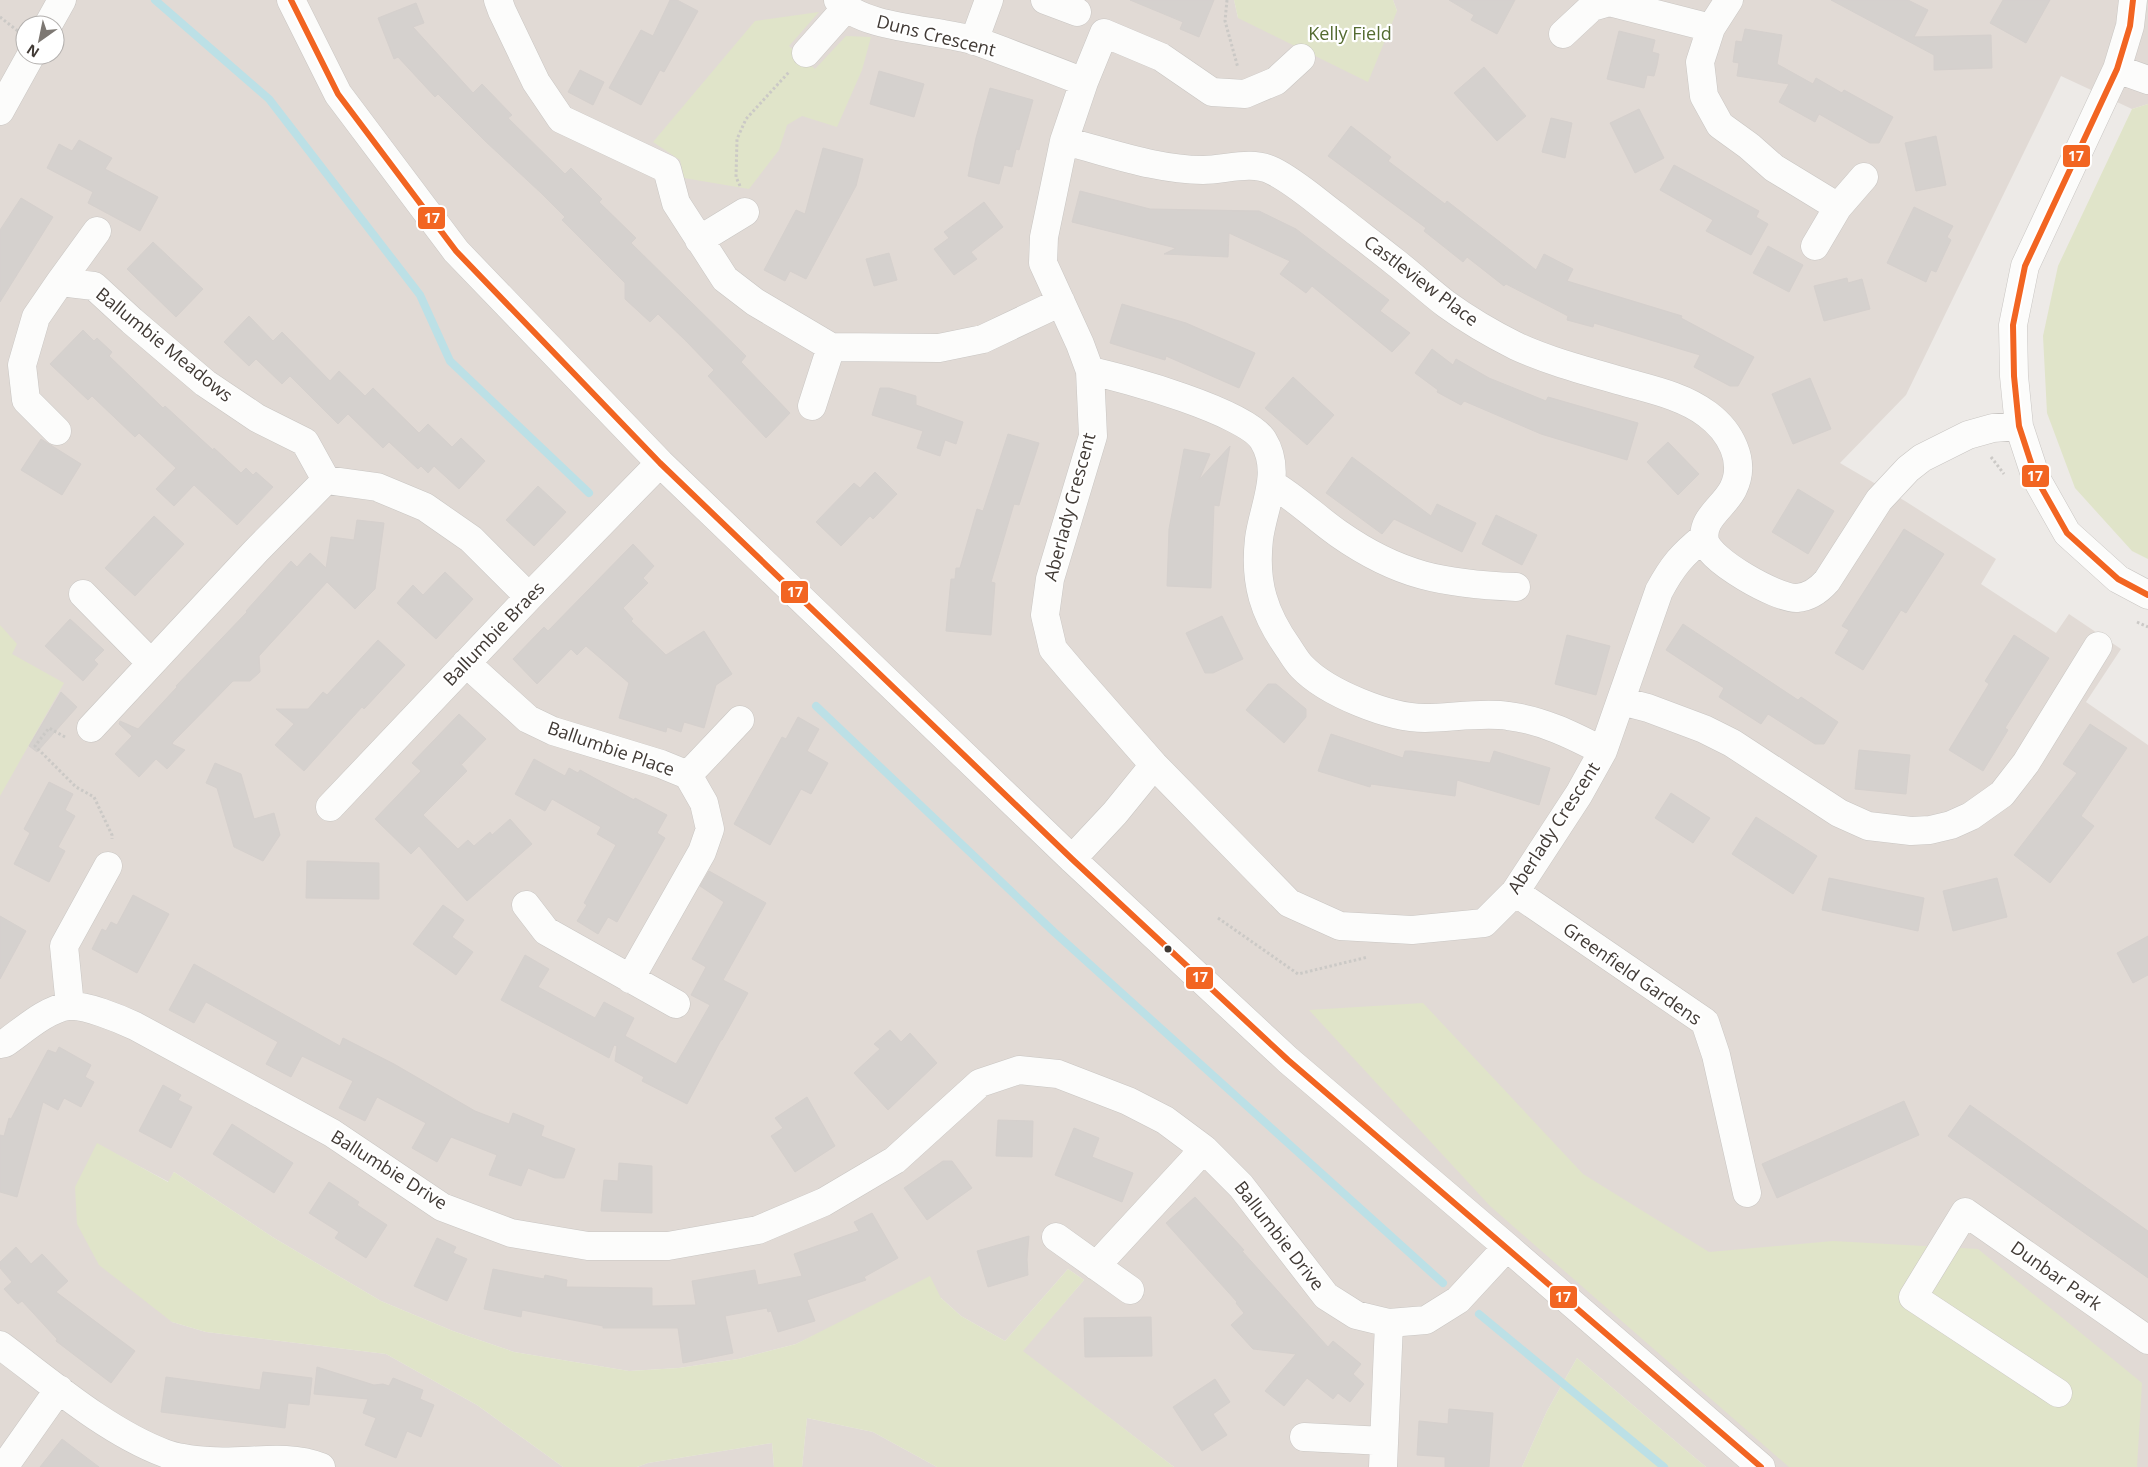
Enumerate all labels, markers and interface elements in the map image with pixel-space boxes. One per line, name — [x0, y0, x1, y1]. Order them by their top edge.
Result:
street label: Duns Crescent — [874, 9, 998, 61]
north arrow — [15, 15, 65, 65]
park label: Kelly Field — [1308, 21, 1392, 45]
text: N — [23, 40, 43, 62]
line badge: 17 — [2062, 144, 2091, 168]
text: 17 — [2068, 146, 2084, 165]
line badge: 17 — [417, 206, 446, 230]
text: 17 — [424, 208, 440, 227]
street label: Castleview Place — [1360, 229, 1484, 331]
street label: Ballumbie Meadows — [91, 282, 238, 407]
street label: Aberlady Crescent — [1038, 430, 1100, 584]
line badge: 17 — [2021, 464, 2050, 488]
text: 17 — [2027, 466, 2043, 485]
street label: Ballumbie Braes — [437, 576, 549, 691]
line badge: 17 — [780, 580, 809, 604]
text: 17 — [787, 582, 803, 601]
street label: Ballumbie Place — [545, 715, 678, 781]
street label: Aberlady Crescent — [1502, 757, 1605, 898]
street label: Greenfield Gardens — [1559, 916, 1707, 1030]
unlabelled marker — [1163, 944, 1173, 954]
line badge: 17 — [1185, 966, 1214, 990]
text: 17 — [1192, 967, 1208, 986]
street label: Ballumbie Drive — [327, 1124, 452, 1215]
street label: Ballumbie Drive — [1229, 1176, 1330, 1295]
street label: Dunbar Park — [2006, 1235, 2107, 1316]
line badge: 17 — [1549, 1285, 1578, 1309]
text: 17 — [1555, 1287, 1571, 1306]

